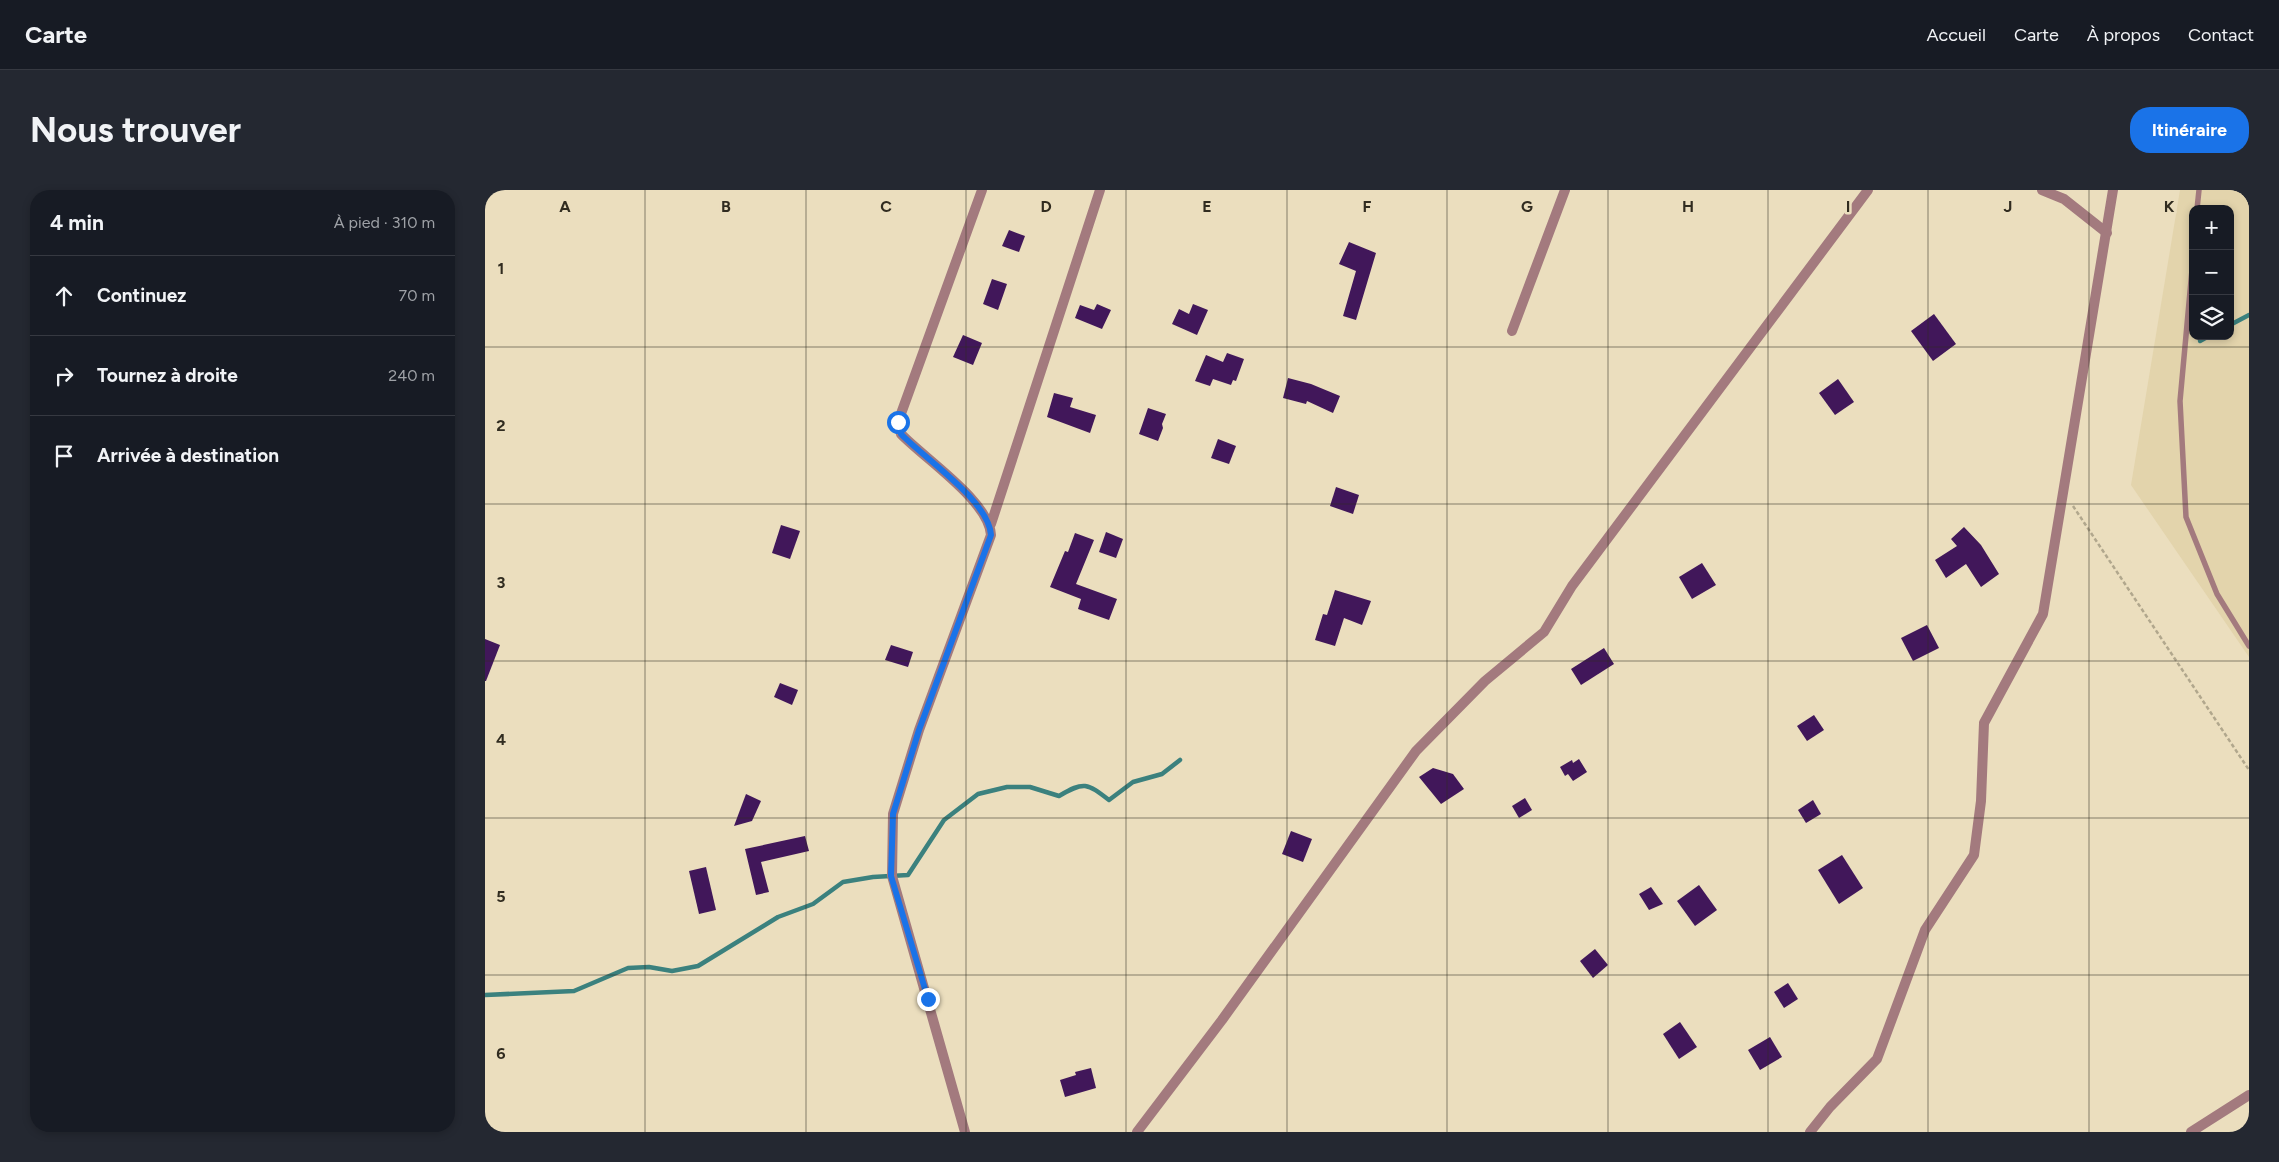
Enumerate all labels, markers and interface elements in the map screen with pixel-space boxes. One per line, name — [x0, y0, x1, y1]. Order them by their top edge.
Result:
text: Carte — [25, 20, 87, 49]
text: Accueil — [1926, 24, 1986, 46]
text: Carte — [2014, 24, 2059, 46]
text: À propos — [2087, 24, 2160, 46]
text: Contact — [2188, 24, 2254, 46]
button: Itinéraire — [2130, 107, 2249, 153]
text: Nous trouver — [30, 109, 241, 151]
text: A — [559, 197, 571, 216]
text: B — [721, 197, 731, 216]
text: C — [880, 197, 892, 216]
text: D — [1040, 197, 1052, 216]
text: E — [1202, 197, 1212, 216]
text: F — [1363, 197, 1372, 216]
text: G — [1521, 197, 1533, 216]
text: H — [1682, 197, 1694, 216]
text: I — [1846, 197, 1850, 216]
text: J — [2004, 197, 2012, 216]
text: K — [2164, 197, 2175, 216]
map controls — [2189, 205, 2234, 340]
button: + — [2189, 205, 2234, 250]
text: 4 min — [50, 210, 104, 235]
text: À pied · 310 m — [334, 213, 435, 232]
button: − — [2189, 250, 2234, 295]
text: 1 — [498, 259, 504, 278]
icon: ahead — [50, 282, 78, 310]
text: Continuez — [97, 284, 186, 307]
text: 70 m — [399, 286, 435, 305]
button: layers — [2189, 295, 2234, 340]
icon: right — [50, 362, 78, 390]
text: Tournez à droite — [97, 364, 238, 387]
text: 240 m — [388, 366, 435, 385]
route start — [887, 411, 910, 434]
text: 2 — [496, 416, 506, 435]
icon: arrive — [50, 442, 78, 470]
text: Arrivée à destination — [97, 444, 279, 467]
text: 3 — [497, 573, 506, 592]
text: 4 — [496, 730, 506, 749]
text: 5 — [496, 887, 506, 906]
route end — [917, 988, 940, 1011]
text: 6 — [496, 1044, 506, 1063]

